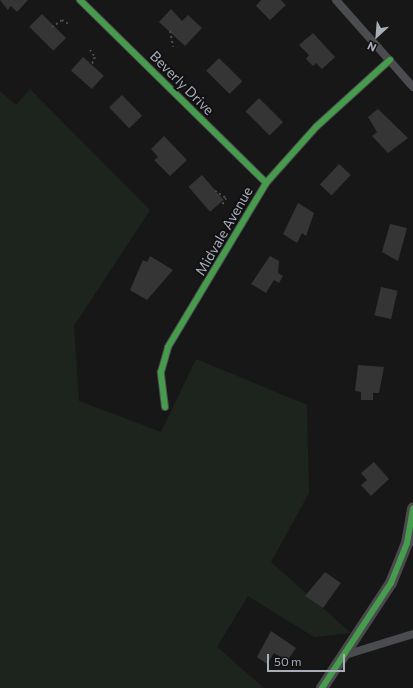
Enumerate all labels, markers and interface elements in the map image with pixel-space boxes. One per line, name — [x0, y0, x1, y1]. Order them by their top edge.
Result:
north arrow — [357, 16, 397, 56]
text: N — [365, 40, 378, 55]
street label: Beverly Drive — [147, 48, 217, 118]
street label: Midvale Avenue — [192, 184, 256, 278]
scale bar — [269, 646, 347, 672]
text: 50 m — [274, 654, 302, 668]

